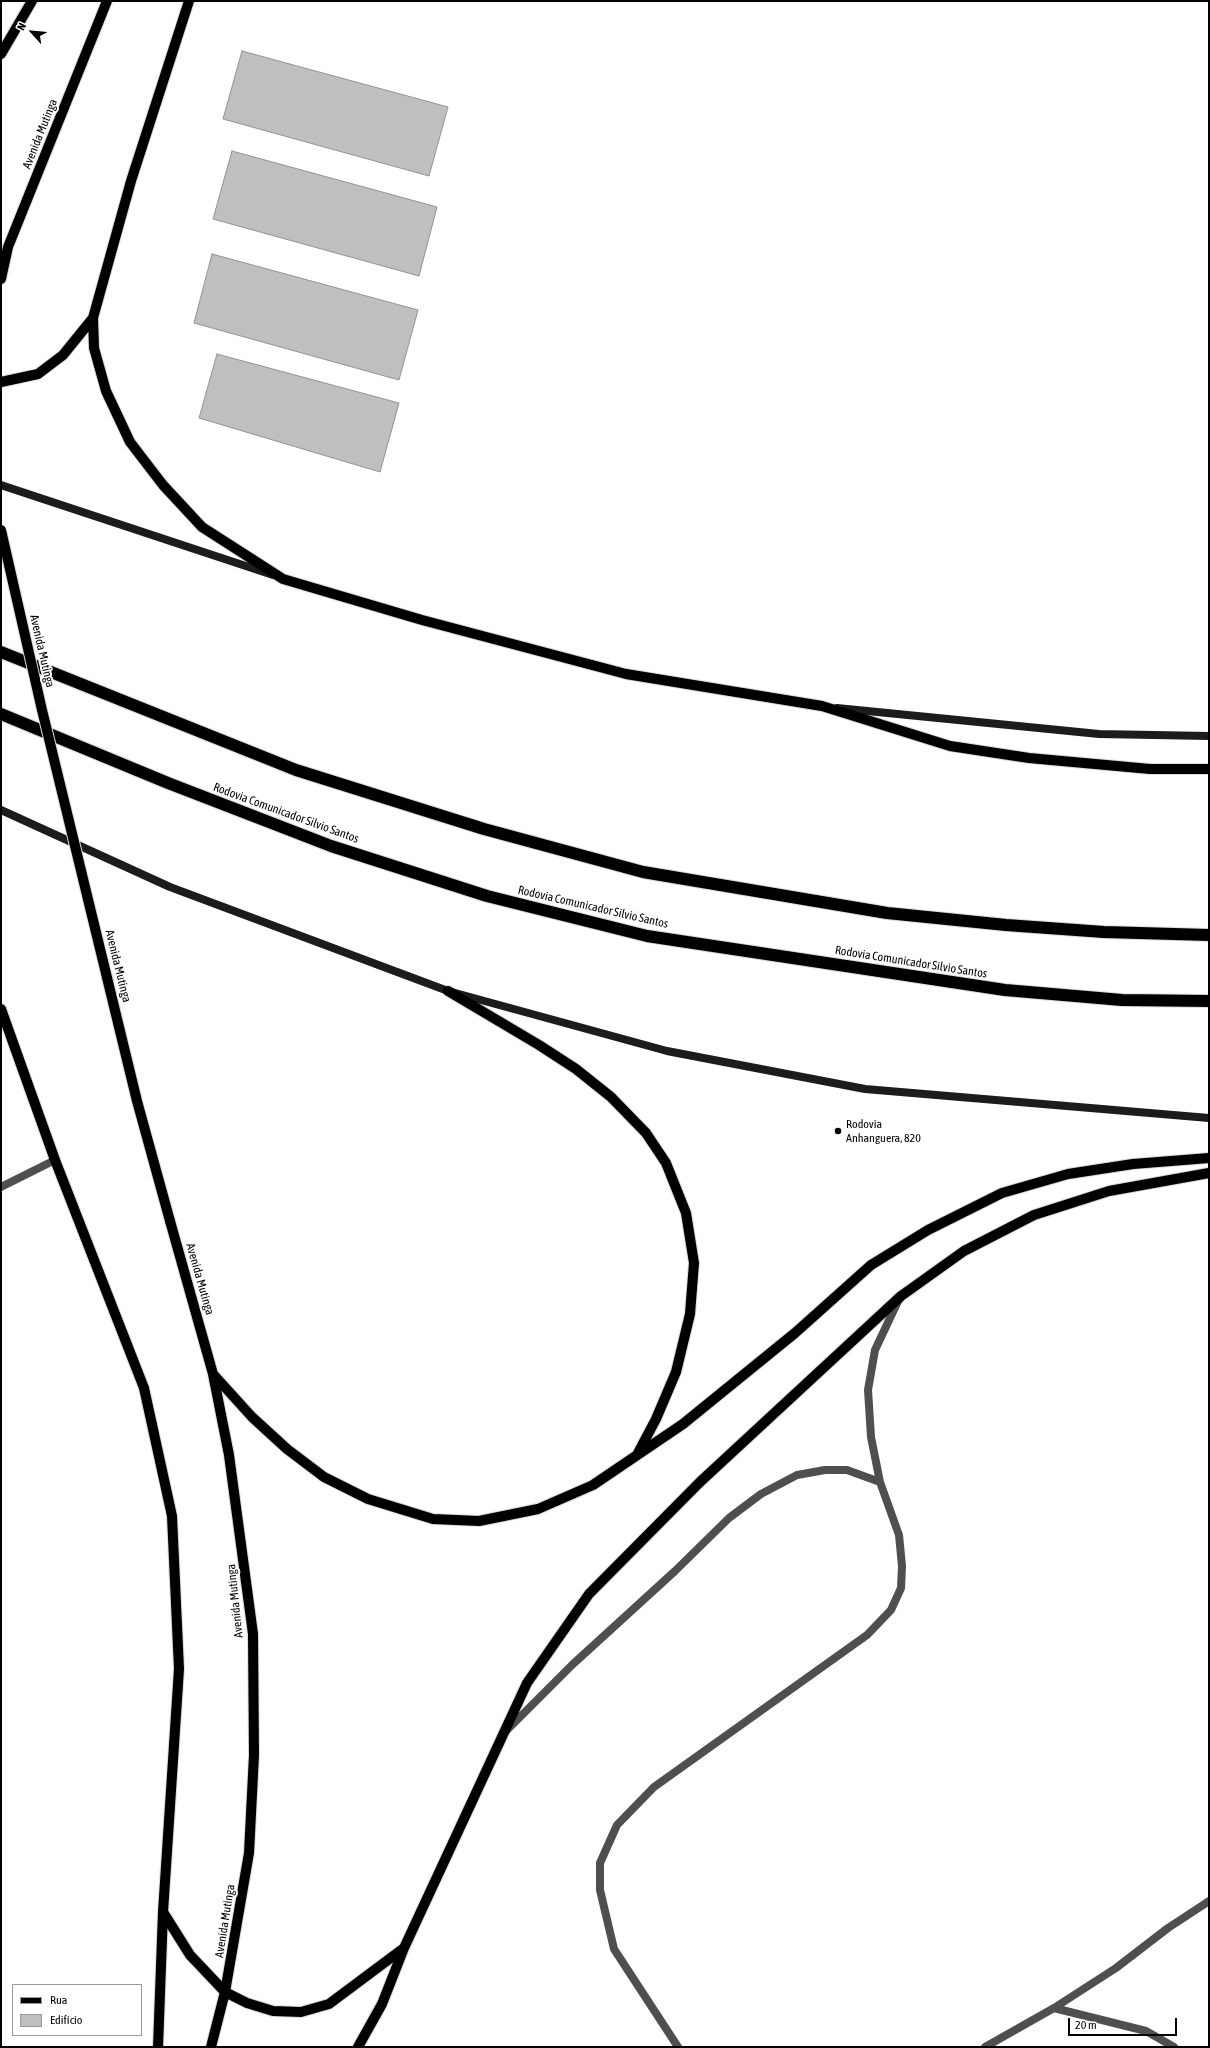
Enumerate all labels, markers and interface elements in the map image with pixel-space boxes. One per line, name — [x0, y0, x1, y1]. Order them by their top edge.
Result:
north arrow — [12, 12, 52, 52]
text: N — [14, 21, 28, 32]
street label: Avenida Mutinga — [19, 97, 61, 171]
street label: Avenida Mutinga — [27, 613, 57, 689]
street label: Rodovia Comunicador Silvio Santos — [211, 780, 361, 846]
street label: Rodovia Comunicador Silvio Santos — [516, 883, 670, 931]
street label: Avenida Mutinga — [102, 928, 134, 1004]
street label: Rodovia Comunicador Silvio Santos — [834, 943, 988, 981]
place label: Rodovia Anhanguera, 820 — [846, 1117, 921, 1145]
marker: Rodovia Anhanguera, 820 — [833, 1126, 843, 1136]
street label: Avenida Mutinga — [183, 1241, 217, 1317]
street label: Avenida Mutinga — [224, 1563, 246, 1639]
street label: Avenida Mutinga — [212, 1883, 238, 1959]
legend — [12, 1984, 142, 2036]
text: Rua — [50, 1993, 67, 2007]
scale bar — [1070, 2010, 1179, 2036]
text: Edifício — [50, 2013, 82, 2027]
text: 20 m — [1075, 2018, 1097, 2032]

